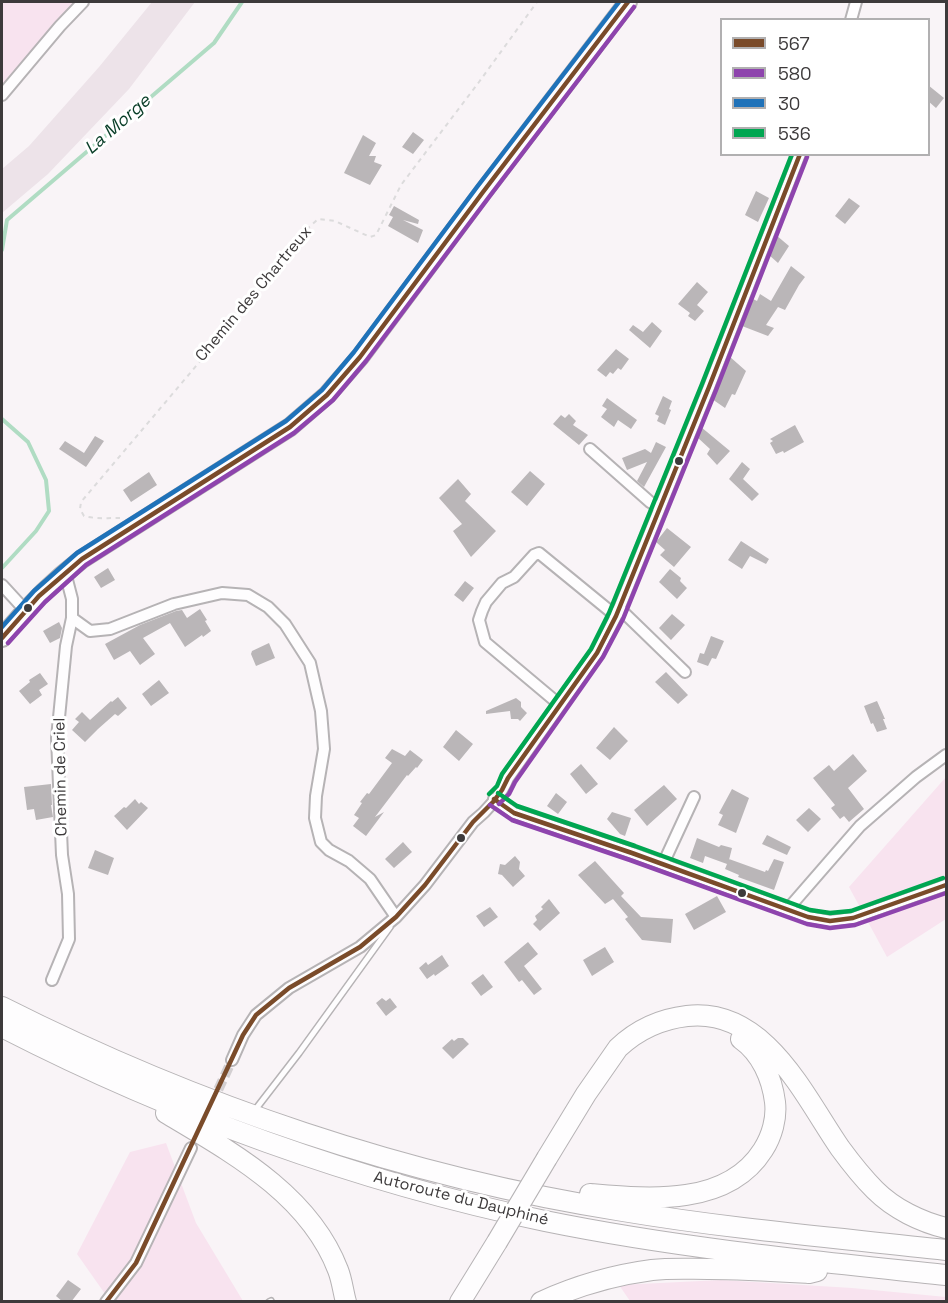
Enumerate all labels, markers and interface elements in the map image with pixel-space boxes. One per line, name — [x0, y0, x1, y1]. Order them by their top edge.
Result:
legend — [720, 18, 930, 156]
text: 567 — [778, 32, 810, 55]
text: 580 — [778, 62, 812, 85]
water label: La Morge — [81, 91, 155, 159]
text: 30 — [778, 92, 800, 115]
text: 536 — [778, 122, 811, 145]
street label: Chemin des Chartreux — [192, 222, 316, 366]
unlabelled marker — [673, 455, 685, 467]
unlabelled marker — [22, 602, 34, 614]
street label: Chemin de Criel — [50, 718, 72, 836]
unlabelled marker — [455, 832, 467, 844]
unlabelled marker — [736, 887, 748, 899]
street label: Autoroute du Dauphiné — [371, 1168, 551, 1230]

